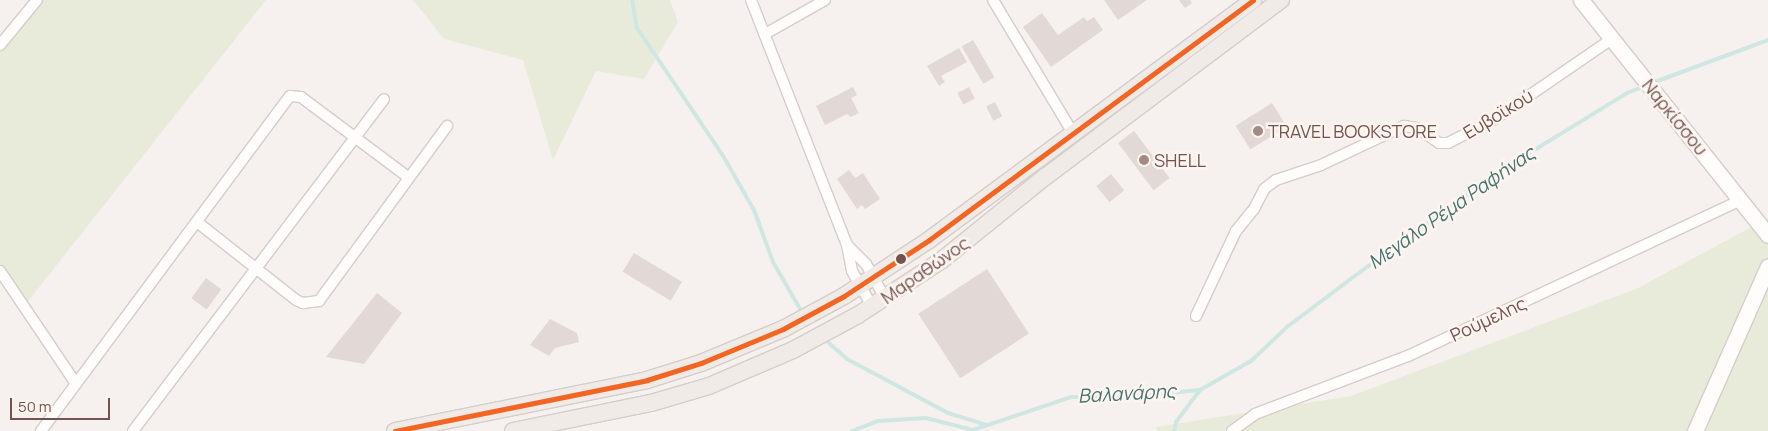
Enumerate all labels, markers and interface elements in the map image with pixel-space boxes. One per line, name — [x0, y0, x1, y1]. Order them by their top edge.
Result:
street label: Ναρκίσσου — [1638, 75, 1712, 159]
street label: Ευβοϊκού — [1459, 85, 1537, 143]
place label: TRAVEL BOOKSTORE — [1268, 120, 1438, 142]
marker: TRAVEL BOOKSTORE — [1252, 125, 1264, 137]
water label: Μεγάλο Ρέμα Ραφήνας — [1364, 142, 1540, 274]
place label: SHELL — [1154, 149, 1206, 171]
marker: SHELL — [1138, 154, 1150, 166]
street label: Μαραθώνος — [877, 232, 973, 308]
unlabelled marker — [896, 254, 906, 264]
street label: Ρούμελης — [1447, 292, 1529, 346]
water label: Βαλανάρης — [1077, 380, 1177, 408]
scale bar — [12, 388, 112, 420]
text: 50 m — [18, 396, 52, 417]

